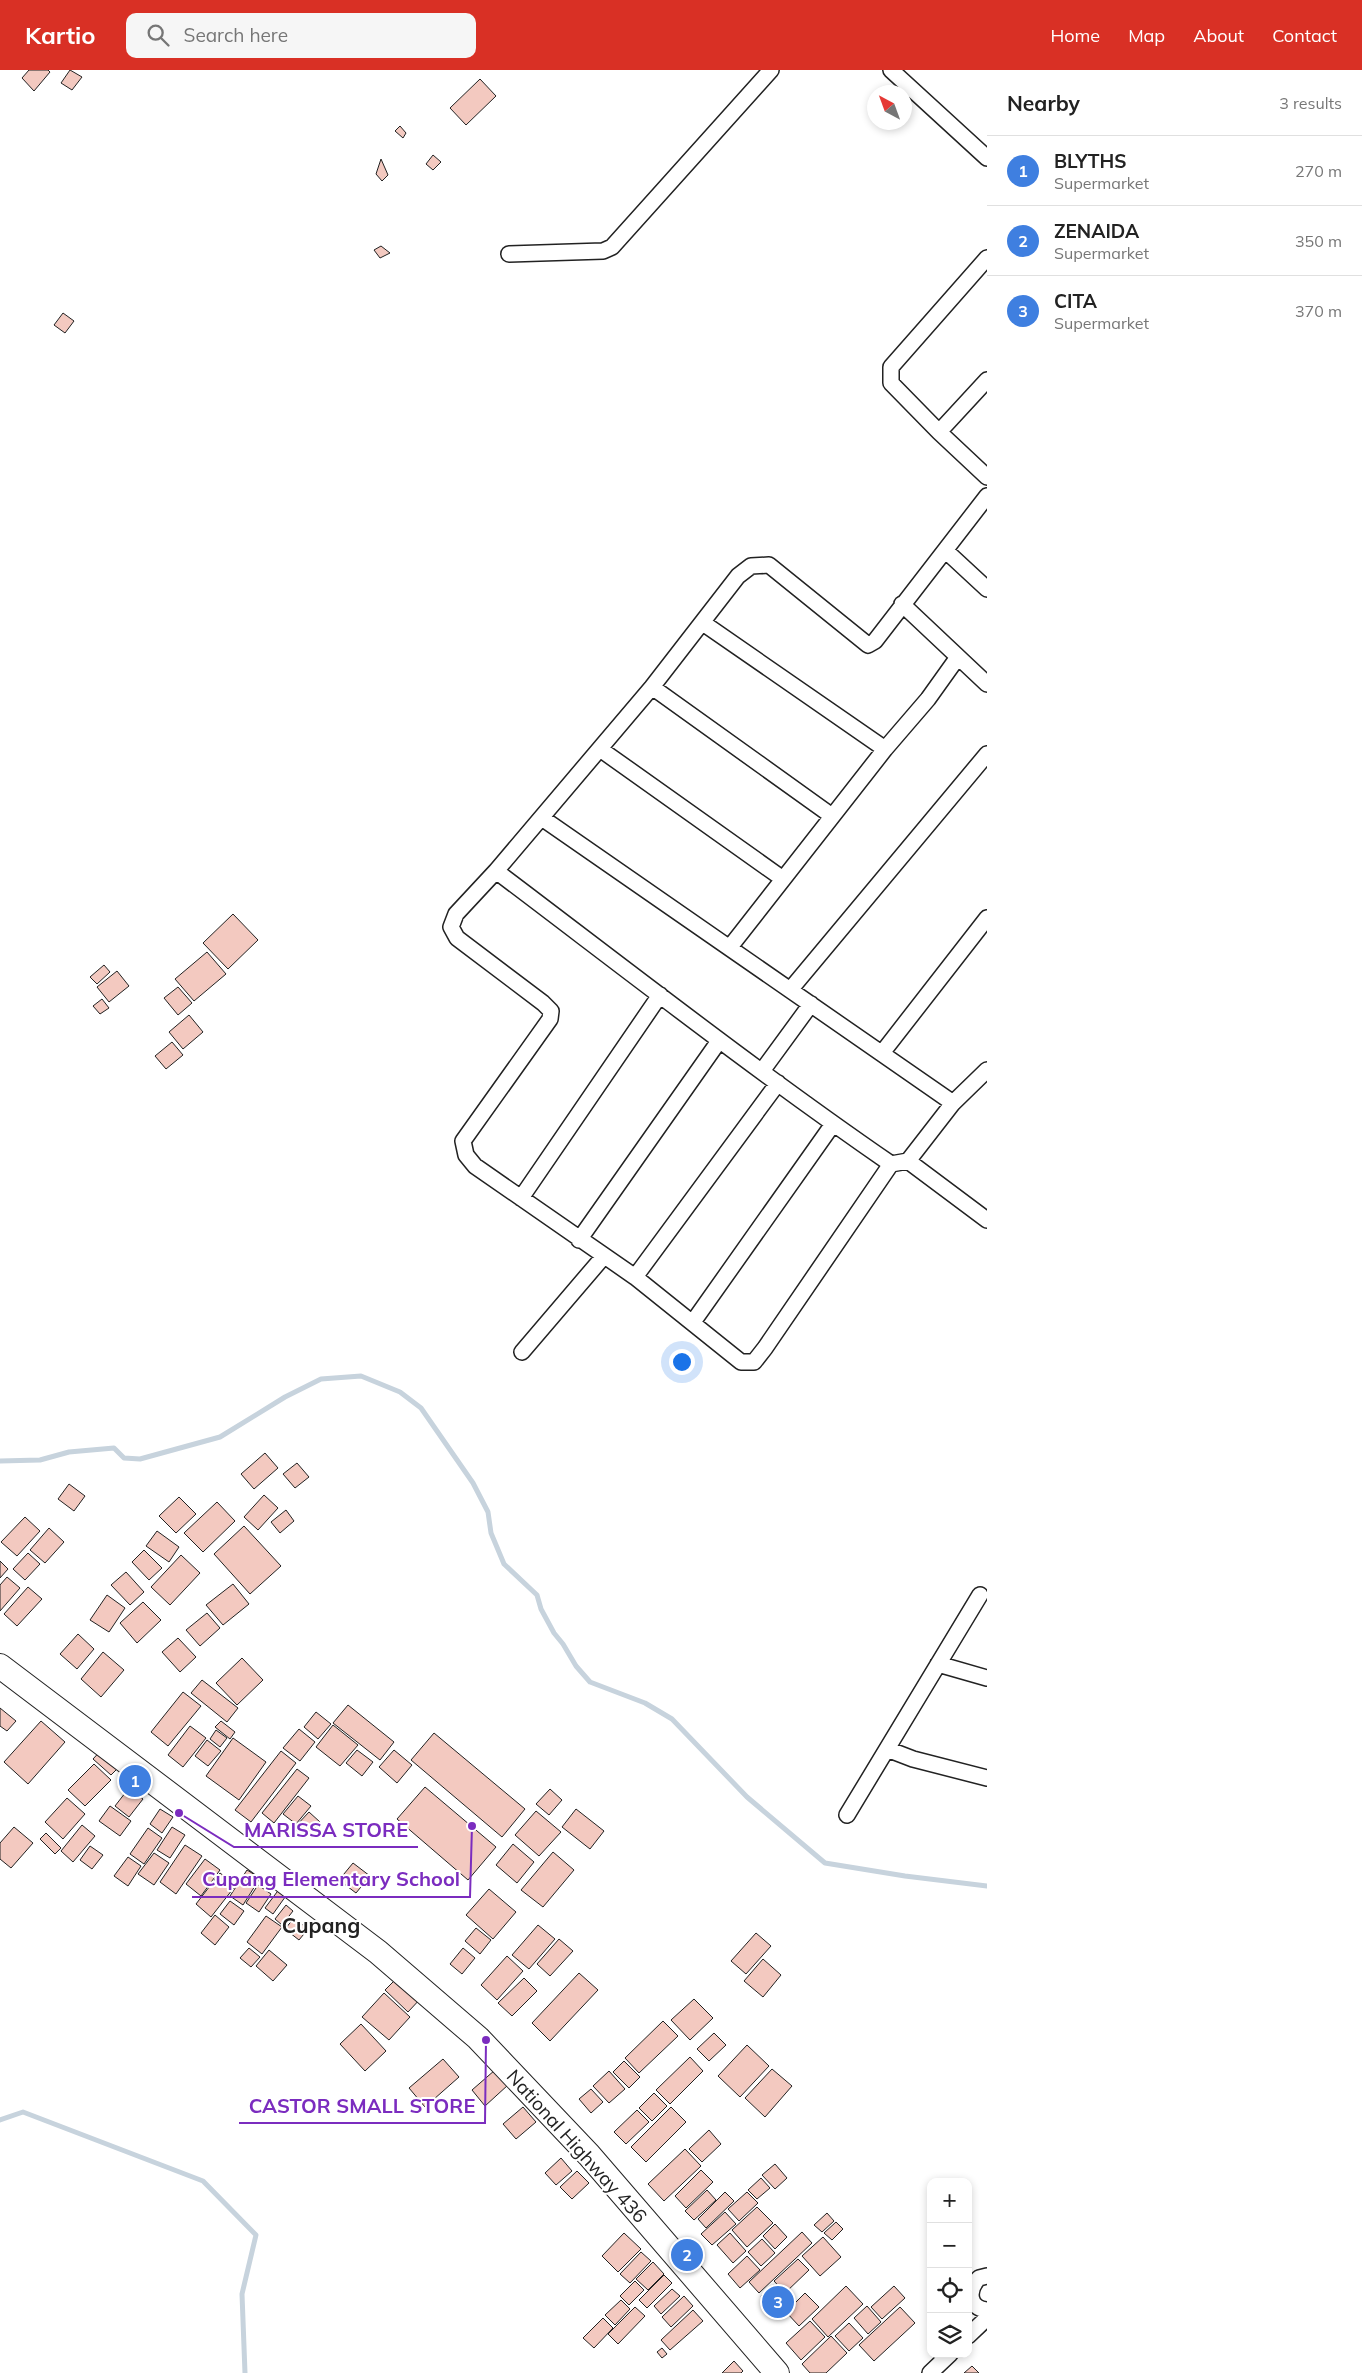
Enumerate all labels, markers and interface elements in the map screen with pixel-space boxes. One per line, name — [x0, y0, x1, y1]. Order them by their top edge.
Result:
search box — [126, 13, 476, 58]
text: Kartio — [25, 20, 96, 50]
icon: search — [144, 21, 172, 49]
text: Search here — [184, 23, 288, 47]
text: Home — [1050, 24, 1100, 47]
text: Map — [1128, 24, 1165, 47]
text: About — [1193, 24, 1244, 47]
text: Contact — [1272, 24, 1337, 47]
north arrow — [867, 85, 912, 130]
text: Nearby — [1007, 90, 1080, 116]
text: 3 results — [1279, 93, 1342, 113]
text: BLYTHS — [1054, 149, 1127, 173]
text: 1 — [1018, 161, 1028, 181]
text: 270 m — [1295, 161, 1342, 181]
text: Supermarket — [1054, 173, 1149, 193]
text: ZENAIDA — [1054, 219, 1139, 243]
text: 2 — [1018, 231, 1028, 251]
text: 350 m — [1295, 231, 1342, 251]
text: Supermarket — [1054, 243, 1149, 263]
text: CITA — [1054, 289, 1097, 313]
text: 3 — [1018, 301, 1028, 321]
text: 370 m — [1295, 301, 1342, 321]
text: Supermarket — [1054, 313, 1149, 333]
your location — [669, 1349, 695, 1375]
pin: 1 — [119, 1762, 151, 1800]
callout: MARISSA STORE — [234, 1812, 418, 1847]
text: MARISSA STORE — [244, 1817, 408, 1842]
callout: Cupang Elementary School — [192, 1862, 470, 1897]
text: Cupang Elementary School — [202, 1866, 460, 1891]
district label: Cupang — [282, 1912, 360, 1938]
street label: National Highway 436 — [502, 2064, 652, 2228]
callout: CASTOR SMALL STORE — [239, 2088, 485, 2123]
text: CASTOR SMALL STORE — [249, 2093, 475, 2118]
map controls — [927, 2178, 972, 2358]
button: + — [927, 2178, 972, 2223]
button: − — [927, 2223, 972, 2268]
pin: 2 — [671, 2236, 703, 2274]
button: locate — [927, 2268, 972, 2313]
pin: 3 — [762, 2283, 794, 2321]
button: layers — [927, 2313, 972, 2358]

